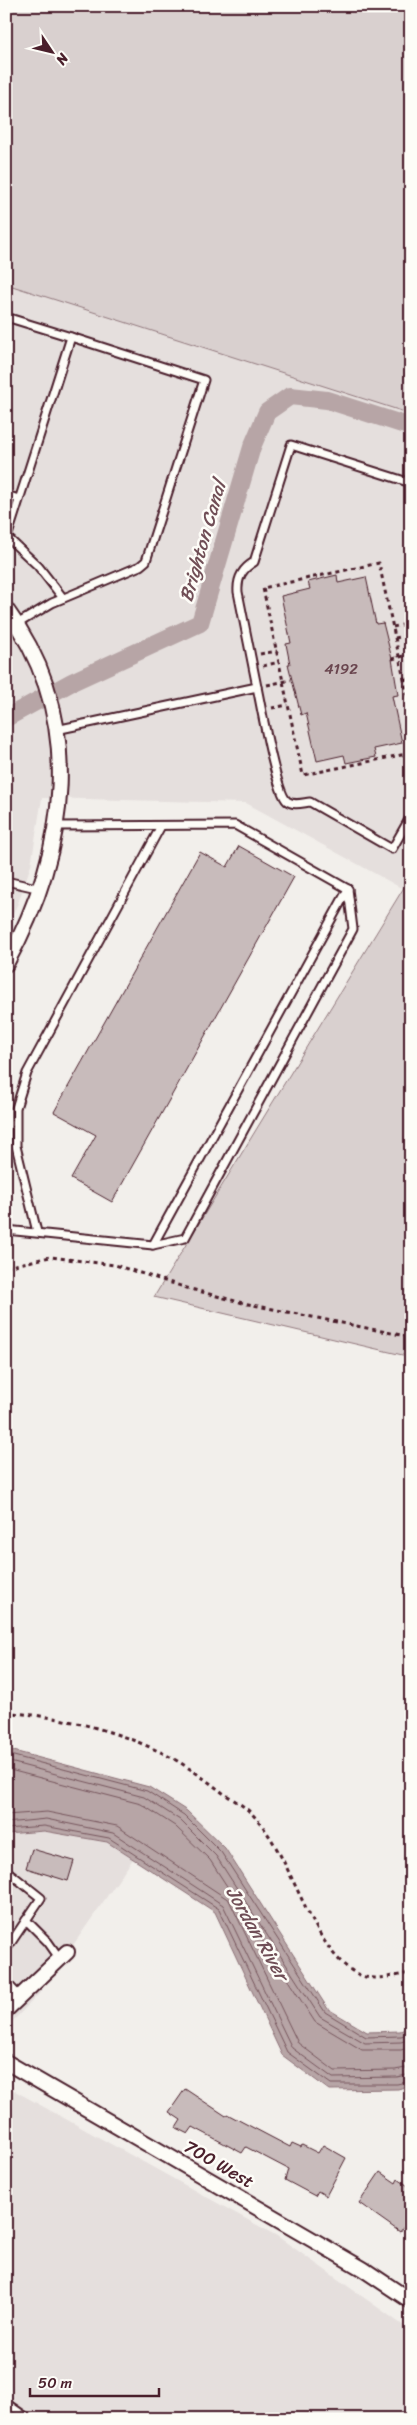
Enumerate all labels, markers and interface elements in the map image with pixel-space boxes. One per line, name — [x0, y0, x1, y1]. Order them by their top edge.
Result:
north arrow — [28, 28, 78, 78]
text: N — [49, 47, 76, 71]
water label: Brighton Canal — [169, 472, 237, 605]
house number: 4192 — [324, 656, 358, 682]
water label: Jordan River — [217, 1880, 300, 1989]
street label: 700 West — [178, 2131, 260, 2197]
scale bar — [30, 2365, 159, 2397]
text: 50 m — [38, 2370, 73, 2396]

